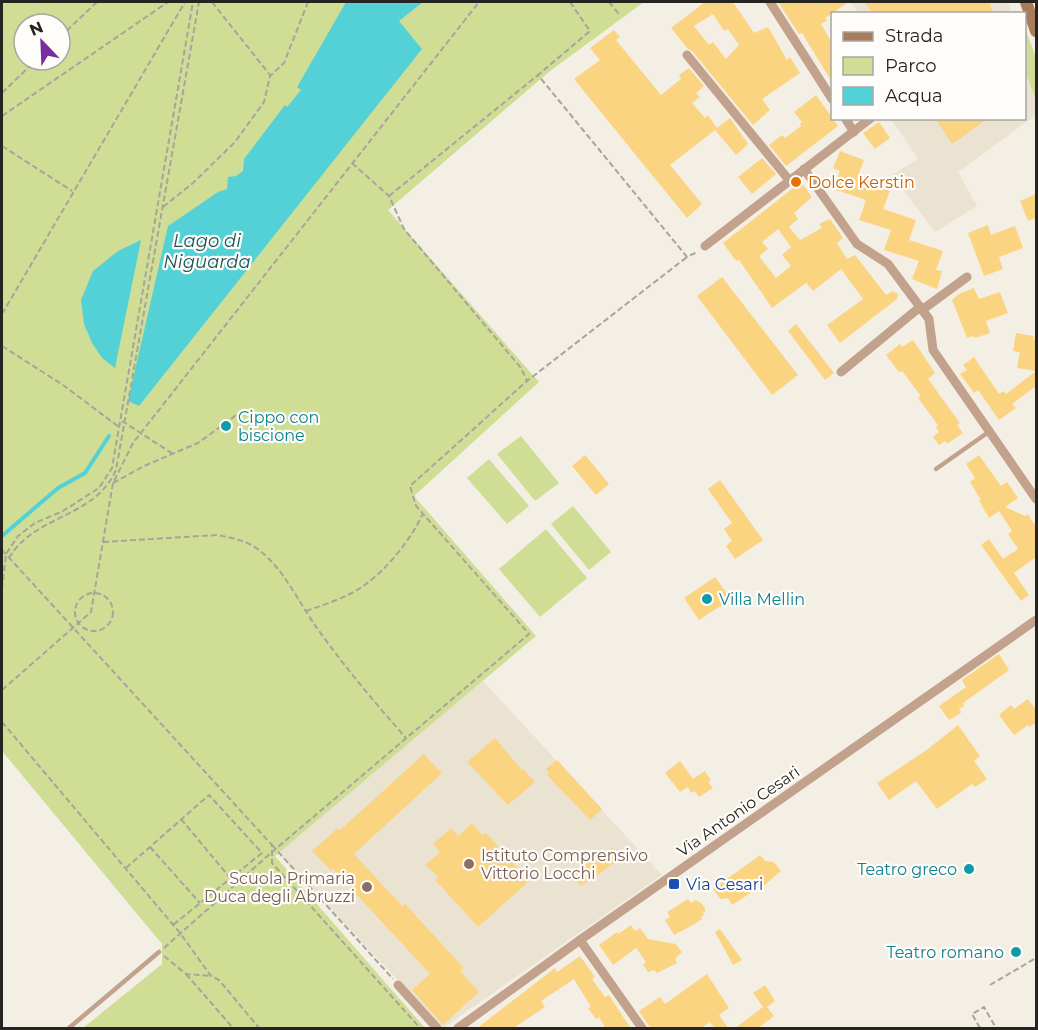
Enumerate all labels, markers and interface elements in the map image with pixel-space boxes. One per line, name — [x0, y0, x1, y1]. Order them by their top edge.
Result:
north arrow — [12, 12, 72, 72]
legend — [831, 12, 1026, 120]
text: N — [27, 17, 46, 40]
text: Strada — [885, 25, 943, 47]
text: Parco — [885, 55, 937, 77]
text: Acqua — [885, 85, 943, 107]
place label: Dolce Kerstin — [808, 173, 915, 192]
marker: Dolce Kerstin — [789, 175, 803, 189]
water label: Lago di Niguarda — [163, 230, 251, 273]
place label: Cippo con biscione — [238, 408, 319, 445]
marker: Cippo con biscione — [219, 419, 233, 433]
place label: Villa Mellin — [719, 590, 805, 609]
marker: Villa Mellin — [700, 592, 714, 606]
street label: Via Antonio Cesari — [673, 762, 803, 861]
place label: Istituto Comprensivo Vittorio Locchi — [481, 846, 648, 883]
marker: Istituto Comprensivo Vittorio Locchi — [462, 857, 476, 871]
place label: Teatro greco — [857, 860, 957, 879]
marker: Teatro greco — [962, 862, 976, 876]
place label: Scuola Primaria Duca degli Abruzzi — [204, 869, 355, 906]
place label: Via Cesari — [686, 875, 763, 894]
marker: Via Cesari — [667, 877, 681, 891]
marker: Scuola Primaria Duca degli Abruzzi — [360, 880, 374, 894]
place label: Teatro romano — [886, 943, 1004, 962]
marker: Teatro romano — [1009, 945, 1023, 959]

